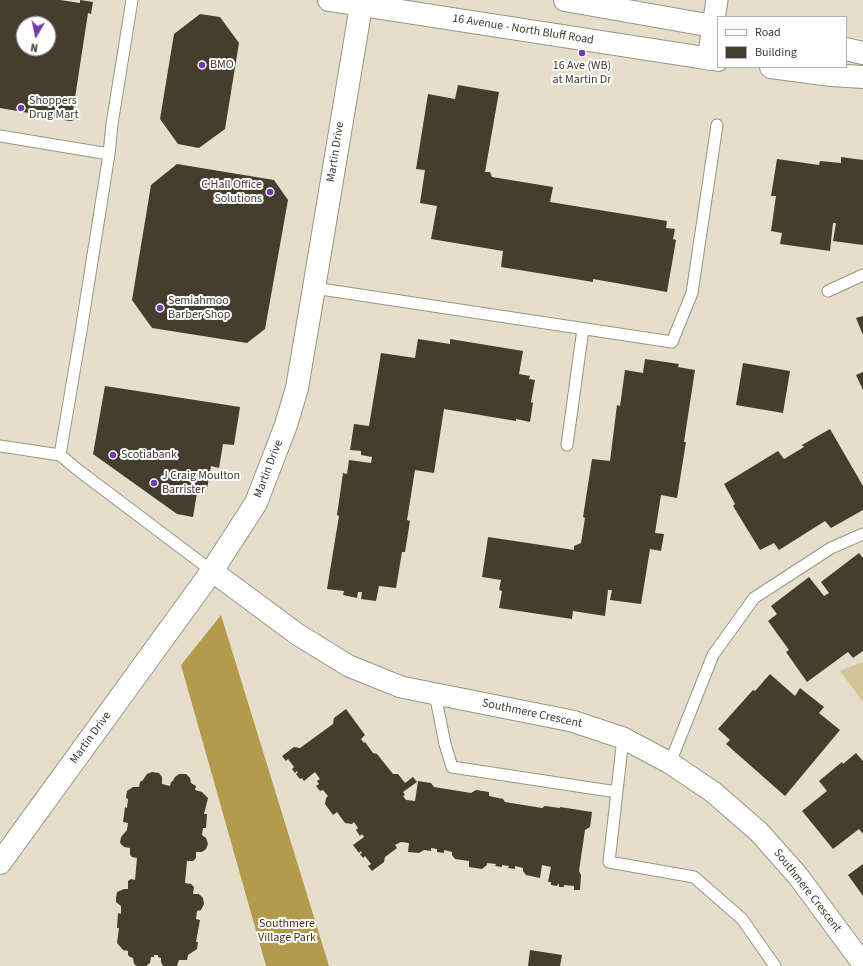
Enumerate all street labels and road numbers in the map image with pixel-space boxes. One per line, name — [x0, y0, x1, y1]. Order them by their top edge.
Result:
street label: 16 Avenue - North Bluff Road — [451, 12, 595, 48]
street label: Martin Drive — [324, 121, 348, 183]
street label: Martin Drive — [251, 438, 287, 500]
street label: Southmere Crescent — [481, 696, 583, 732]
street label: Martin Drive — [67, 709, 115, 767]
street label: Southmere Crescent — [770, 846, 844, 936]

